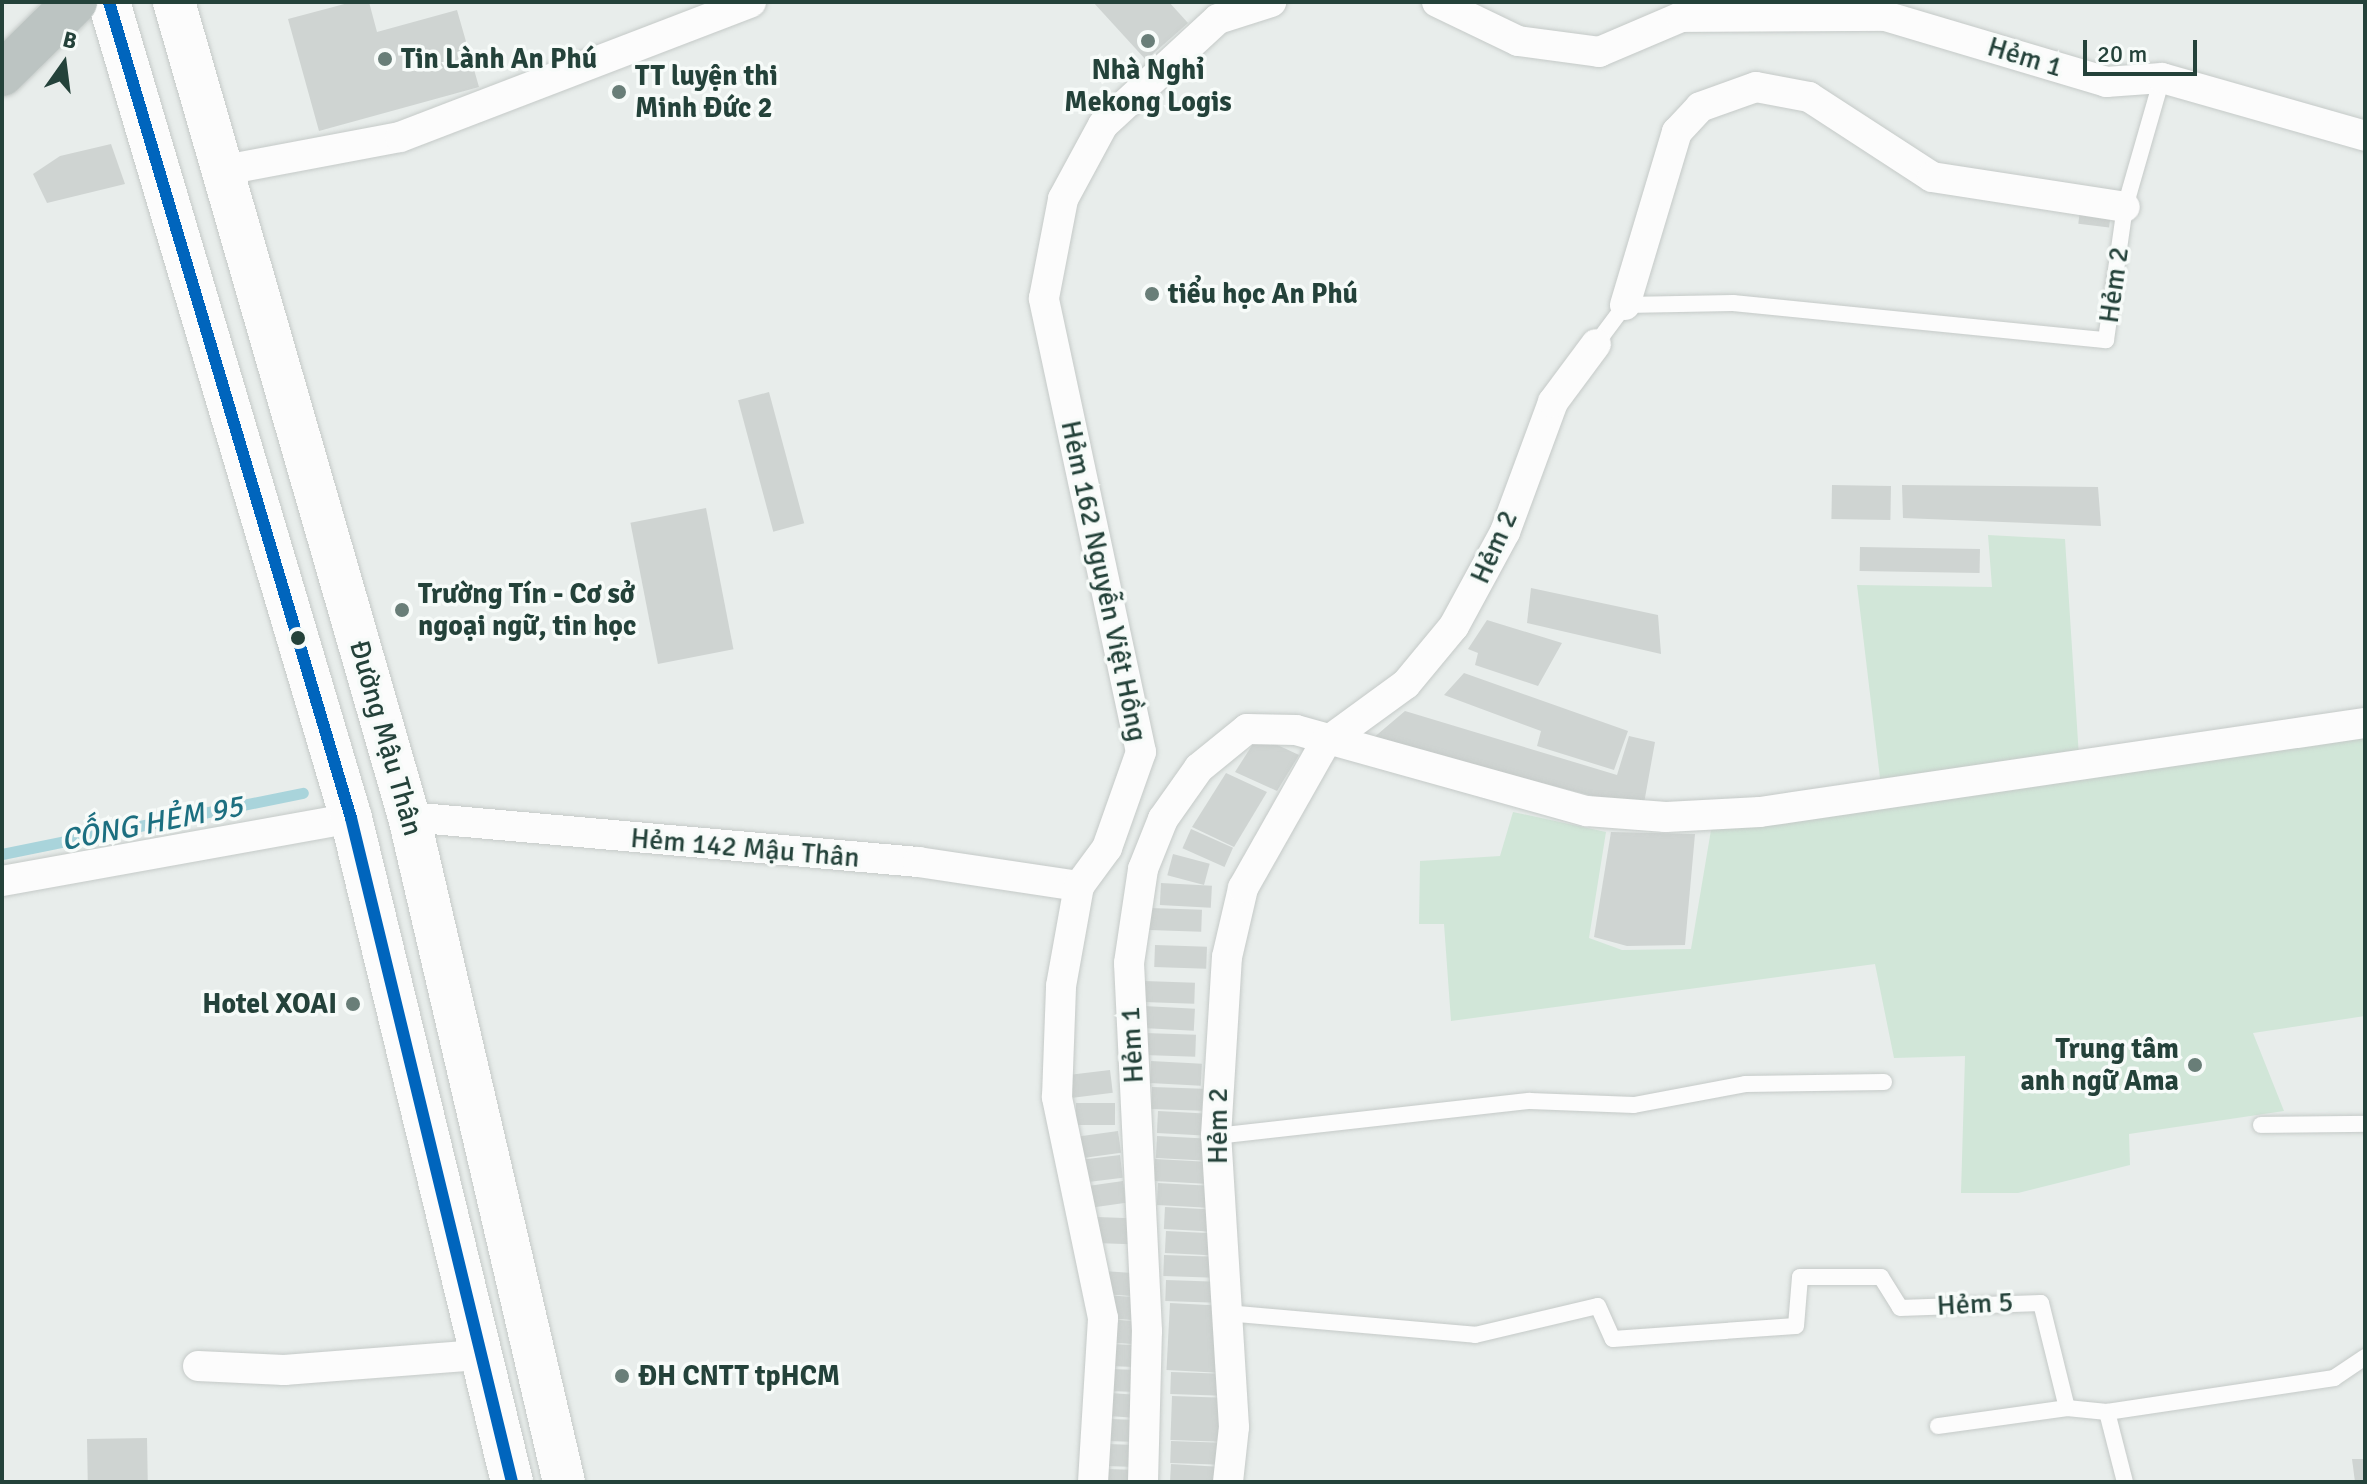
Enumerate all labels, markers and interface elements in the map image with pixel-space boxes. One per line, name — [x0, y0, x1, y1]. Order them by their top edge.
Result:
north arrow — [24, 24, 104, 104]
scale bar — [2087, 24, 2201, 74]
text: B — [60, 25, 80, 55]
street label: Hẻm 1 — [1984, 30, 2066, 84]
marker: Nhà Nghỉ Mekong Logis — [1139, 32, 1157, 50]
text: 20 m — [2097, 39, 2147, 69]
place label: Tin Lành An Phú — [401, 42, 597, 76]
marker: Tin Lành An Phú — [376, 50, 394, 68]
place label: Nhà Nghỉ Mekong Logis — [1064, 53, 1232, 119]
place label: TT luyện thi Minh Đức 2 — [635, 59, 778, 125]
marker: TT luyện thi Minh Đức 2 — [610, 83, 628, 101]
street label: Hẻm 2 — [2092, 245, 2136, 325]
place label: tiểu học An Phú — [1168, 277, 1358, 311]
marker: tiểu học An Phú — [1143, 285, 1161, 303]
street label: Hẻm 162 Nguyễn Việt Hồng — [1054, 417, 1154, 745]
street label: Hẻm 2 — [1463, 505, 1525, 589]
place label: Trường Tín - Cơ sở ngoại ngữ, tin học — [418, 577, 636, 643]
marker: Trường Tín - Cơ sở ngoại ngữ, tin học — [393, 601, 411, 619]
unlabelled marker — [290, 630, 306, 646]
street label: Đường Mậu Thân — [342, 636, 430, 840]
water label: CỐNG HẺM 95 — [58, 789, 246, 859]
street label: Hẻm 142 Mậu Thân — [629, 821, 861, 875]
place label: Hotel XOAI — [202, 987, 337, 1021]
marker: Hotel XOAI — [344, 995, 362, 1013]
street label: Hẻm 1 — [1113, 1006, 1151, 1084]
place label: Trung tâm anh ngữ Ama — [2020, 1032, 2179, 1098]
marker: Trung tâm anh ngữ Ama — [2186, 1056, 2204, 1074]
street label: Hẻm 2 — [1201, 1088, 1235, 1164]
street label: Hẻm 5 — [1936, 1285, 2014, 1323]
place label: ĐH CNTT tpHCM — [638, 1359, 840, 1393]
marker: ĐH CNTT tpHCM — [613, 1367, 631, 1385]

